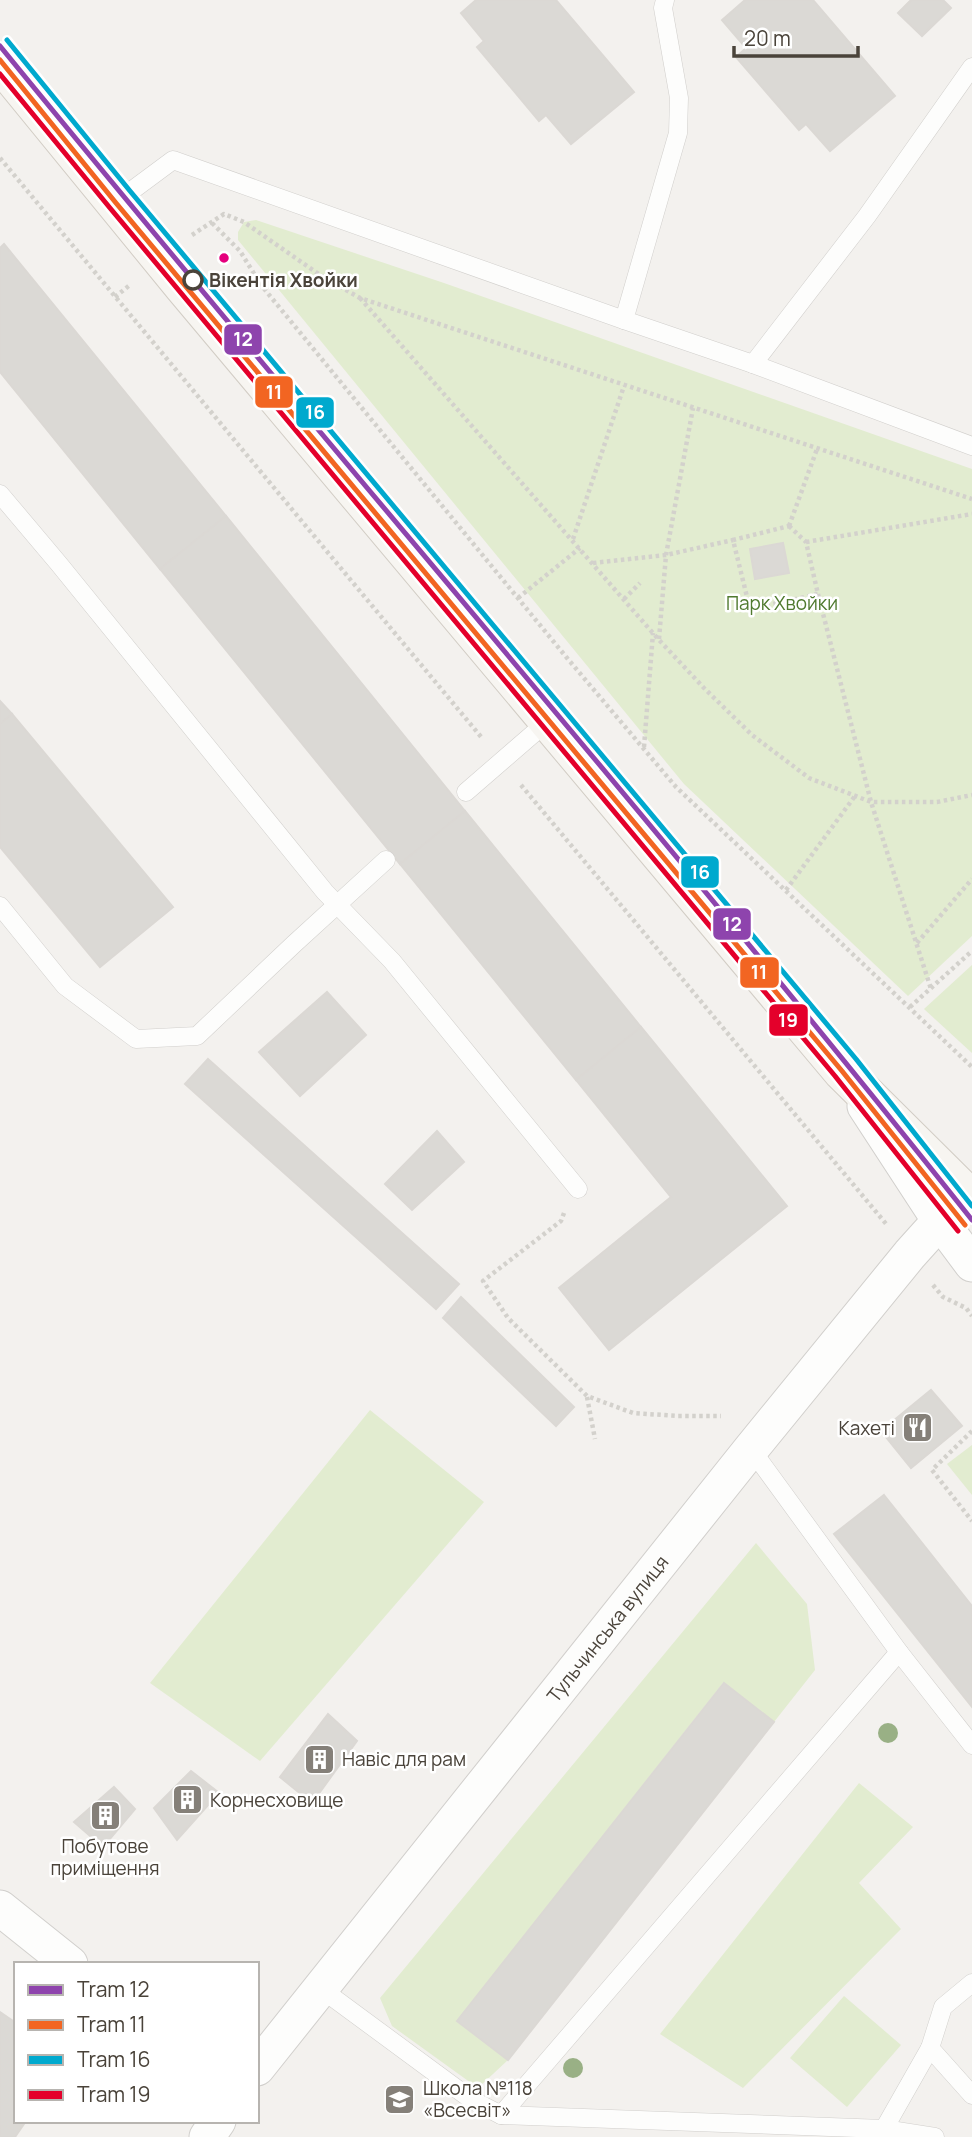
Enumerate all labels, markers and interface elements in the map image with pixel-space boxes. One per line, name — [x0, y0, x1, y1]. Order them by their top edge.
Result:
scale bar — [734, 14, 858, 58]
text: 20 m — [744, 24, 791, 52]
unlabelled marker — [217, 251, 231, 265]
place label: Вікентія Хвойки — [209, 267, 358, 293]
marker: Вікентія Хвойки — [183, 270, 203, 290]
line badge: 12 — [223, 323, 263, 356]
text: 12 — [233, 326, 253, 352]
line badge: 11 — [254, 375, 294, 409]
text: 11 — [266, 379, 282, 405]
line badge: 16 — [295, 396, 335, 429]
text: 16 — [305, 399, 325, 425]
park label: Парк Хвойки — [726, 590, 838, 616]
line badge: 16 — [680, 855, 720, 889]
text: 16 — [690, 859, 710, 885]
line badge: 12 — [712, 907, 752, 941]
text: 12 — [722, 911, 742, 937]
line badge: 11 — [739, 956, 780, 989]
text: 11 — [751, 959, 767, 985]
line badge: 19 — [768, 1003, 809, 1037]
text: 19 — [778, 1007, 798, 1033]
restaurant icon: Кахеті — [901, 1411, 935, 1445]
place label: Кахеті — [838, 1415, 895, 1441]
street label: Тульчинська вулиця — [541, 1550, 674, 1708]
building icon: Навіс для рам — [302, 1742, 336, 1776]
place label: Навіс для рам — [342, 1746, 466, 1772]
building icon: Корнесховище — [170, 1783, 204, 1817]
place label: Корнесховище — [210, 1787, 343, 1813]
building icon: Побутове приміщення — [88, 1798, 122, 1832]
place label: Побутове приміщення — [50, 1833, 160, 1881]
legend — [14, 1962, 259, 2123]
text: Tram 12 — [77, 1975, 149, 2003]
text: Tram 11 — [77, 2010, 146, 2038]
text: Tram 16 — [77, 2045, 151, 2073]
place label: Школа №118 «Всесвіт» — [423, 2075, 533, 2123]
text: Tram 19 — [77, 2080, 151, 2108]
school or university icon: Школа №118 «Всесвіт» — [383, 2082, 417, 2116]

